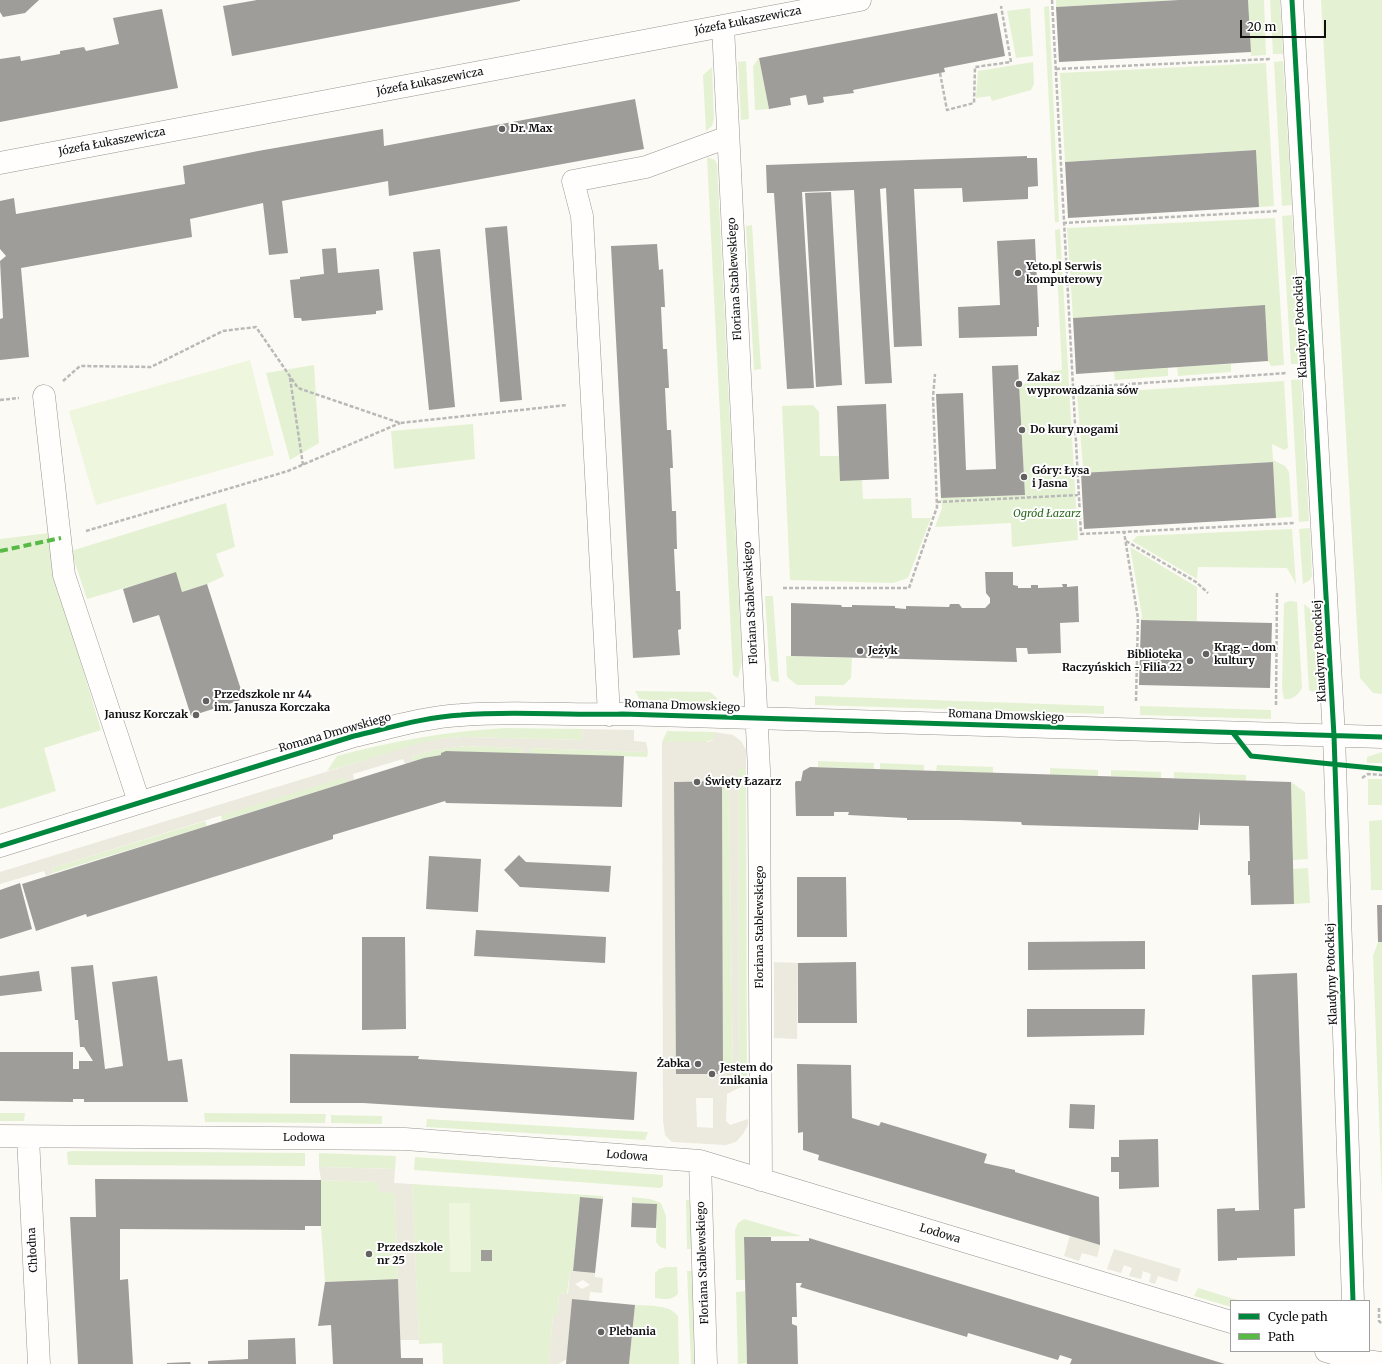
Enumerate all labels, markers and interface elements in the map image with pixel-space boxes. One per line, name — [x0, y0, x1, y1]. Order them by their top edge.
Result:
street label: Józefa Łukaszewicza — [693, 4, 803, 38]
scale bar — [1242, 12, 1328, 38]
text: 20 m — [1247, 19, 1276, 34]
street label: Józefa Łukaszewicza — [375, 65, 485, 99]
place label: Dr. Max — [510, 122, 553, 136]
marker: Dr. Max — [497, 124, 507, 134]
street label: Józefa Łukaszewicza — [57, 125, 167, 159]
street label: Floriana Stablewskiego — [725, 217, 745, 341]
place label: Yeto.pl Serwis komputerowy — [1026, 260, 1102, 286]
marker: Yeto.pl Serwis komputerowy — [1013, 268, 1023, 278]
street label: Klaudyny Potockiej — [1292, 276, 1310, 378]
place label: Zakaz wyprowadzania sów — [1027, 371, 1138, 397]
marker: Zakaz wyprowadzania sów — [1014, 379, 1024, 389]
place label: Do kury nogami — [1030, 423, 1118, 437]
marker: Do kury nogami — [1017, 425, 1027, 435]
place label: Góry: Łysa i Jasna — [1032, 464, 1089, 490]
marker: Góry: Łysa i Jasna — [1019, 472, 1029, 482]
park label: Ogród Łazarz — [1013, 507, 1081, 521]
street label: Floriana Stablewskiego — [741, 541, 761, 665]
street label: Klaudyny Potockiej — [1311, 600, 1329, 702]
place label: Krąg - dom kultury — [1214, 641, 1276, 667]
place label: Jeżyk — [868, 644, 898, 658]
marker: Jeżyk — [855, 646, 865, 656]
place label: Biblioteka Raczyńskich - Filia 22 — [1062, 648, 1182, 674]
marker: Krąg - dom kultury — [1201, 649, 1211, 659]
marker: Biblioteka Raczyńskich - Filia 22 — [1185, 656, 1195, 666]
place label: Przedszkole nr 44 im. Janusza Korczaka — [214, 688, 330, 714]
marker: Przedszkole nr 44 im. Janusza Korczaka — [201, 696, 211, 706]
street label: Romana Dmowskiego — [624, 697, 740, 715]
street label: Romana Dmowskiego — [948, 707, 1064, 725]
place label: Janusz Korczak — [105, 708, 188, 722]
marker: Janusz Korczak — [191, 710, 201, 720]
street label: Romana Dmowskiego — [277, 711, 393, 755]
place label: Święty Łazarz — [705, 775, 781, 789]
marker: Święty Łazarz — [692, 777, 702, 787]
street label: Floriana Stablewskiego — [753, 866, 767, 988]
street label: Klaudyny Potockiej — [1324, 923, 1340, 1025]
place label: Żabka — [657, 1057, 690, 1071]
marker: Żabka — [693, 1059, 703, 1069]
place label: Jestem do znikania — [720, 1061, 773, 1087]
marker: Jestem do znikania — [707, 1069, 717, 1079]
street label: Lodowa — [283, 1131, 325, 1145]
street label: Lodowa — [606, 1148, 648, 1164]
street label: Floriana Stablewskiego — [694, 1201, 712, 1325]
street label: Lodowa — [918, 1222, 962, 1246]
street label: Chłodna — [25, 1227, 41, 1273]
place label: Przedszkole nr 25 — [377, 1241, 443, 1267]
marker: Przedszkole nr 25 — [364, 1249, 374, 1259]
legend — [1230, 1300, 1370, 1352]
text: Cycle path — [1268, 1309, 1328, 1324]
place label: Plebania — [609, 1325, 656, 1339]
marker: Plebania — [596, 1327, 606, 1337]
text: Path — [1268, 1329, 1294, 1344]

